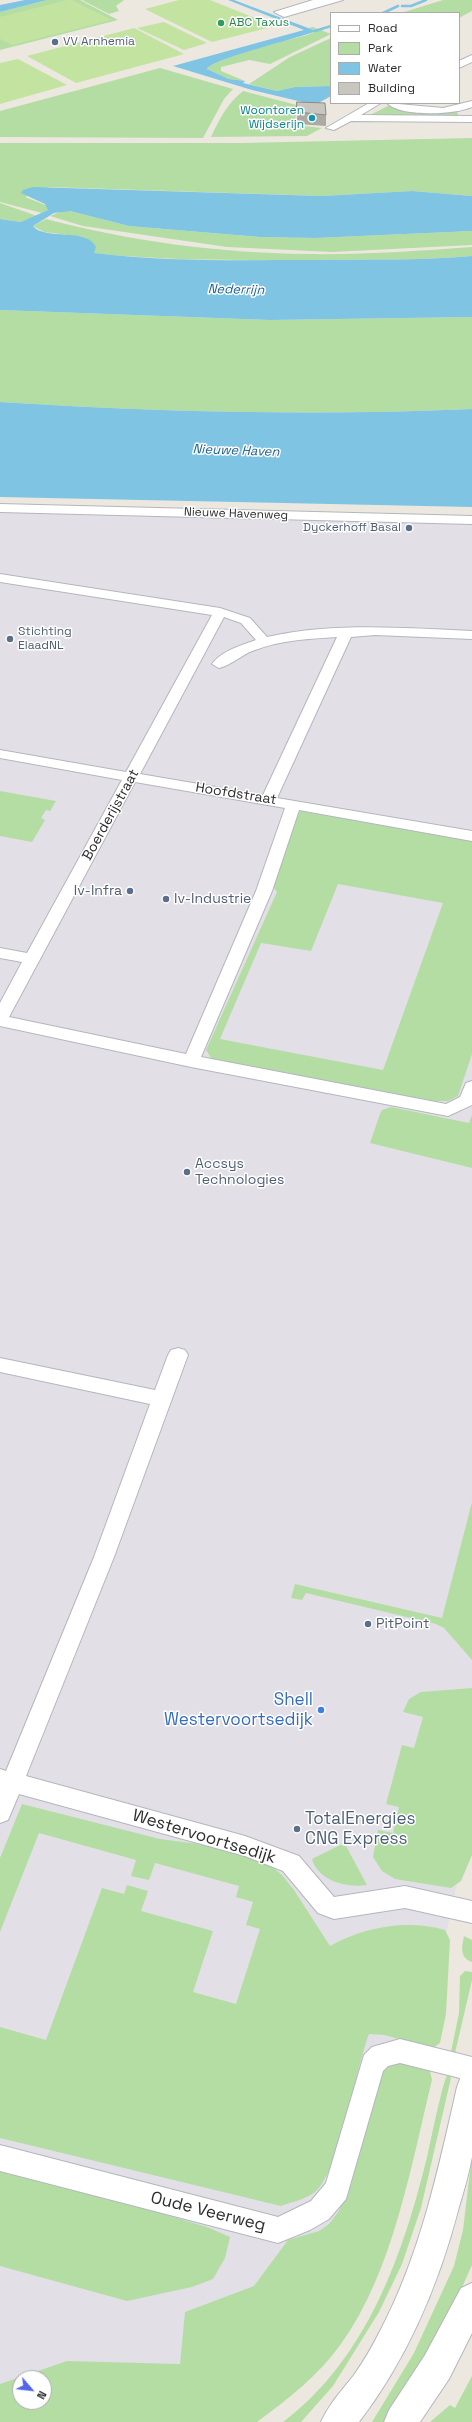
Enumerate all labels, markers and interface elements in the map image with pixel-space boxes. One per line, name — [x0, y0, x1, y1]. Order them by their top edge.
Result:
legend — [330, 12, 460, 104]
place label: ABC Taxus — [229, 16, 289, 30]
marker: ABC Taxus — [216, 18, 226, 28]
text: Road — [368, 20, 397, 36]
place label: VV Arnhemia — [63, 35, 135, 49]
marker: VV Arnhemia — [50, 37, 60, 47]
text: Park — [368, 40, 393, 56]
text: Water — [368, 60, 402, 76]
text: Building — [368, 80, 415, 96]
place label: Woontoren Wijdserijn — [240, 104, 304, 132]
marker: Woontoren Wijdserijn — [307, 113, 317, 123]
water label: Nederrijn — [208, 282, 264, 298]
water label: Nieuwe Haven — [192, 442, 280, 460]
street label: Nieuwe Havenweg — [184, 505, 288, 523]
place label: Dyckerhoff Basal — [303, 521, 401, 535]
marker: Dyckerhoff Basal — [404, 523, 414, 533]
place label: Stichting ElaadNL — [18, 625, 72, 653]
marker: Stichting ElaadNL — [5, 634, 15, 644]
street label: Boerderijstraat — [79, 767, 143, 863]
street label: Hoofdstraat — [194, 779, 278, 809]
place label: Iv-Infra — [74, 883, 122, 899]
marker: Iv-Infra — [125, 886, 135, 896]
place label: Iv-Industrie — [174, 891, 251, 907]
marker: Iv-Industrie — [161, 894, 171, 904]
place label: Accsys Technologies — [195, 1156, 284, 1188]
marker: Accsys Technologies — [182, 1167, 192, 1177]
place label: PitPoint — [376, 1616, 429, 1632]
marker: PitPoint — [363, 1619, 373, 1629]
place label: Shell Westervoortsedijk — [164, 1690, 313, 1730]
marker: Shell Westervoortsedijk — [316, 1705, 326, 1715]
street label: Westervoortsedijk — [130, 1805, 278, 1869]
place label: TotalEnergies CNG Express — [305, 1809, 415, 1849]
marker: TotalEnergies CNG Express — [292, 1824, 302, 1834]
street label: Oude Veerweg — [148, 2188, 268, 2236]
north arrow — [12, 2370, 52, 2410]
text: N — [34, 2389, 50, 2402]

